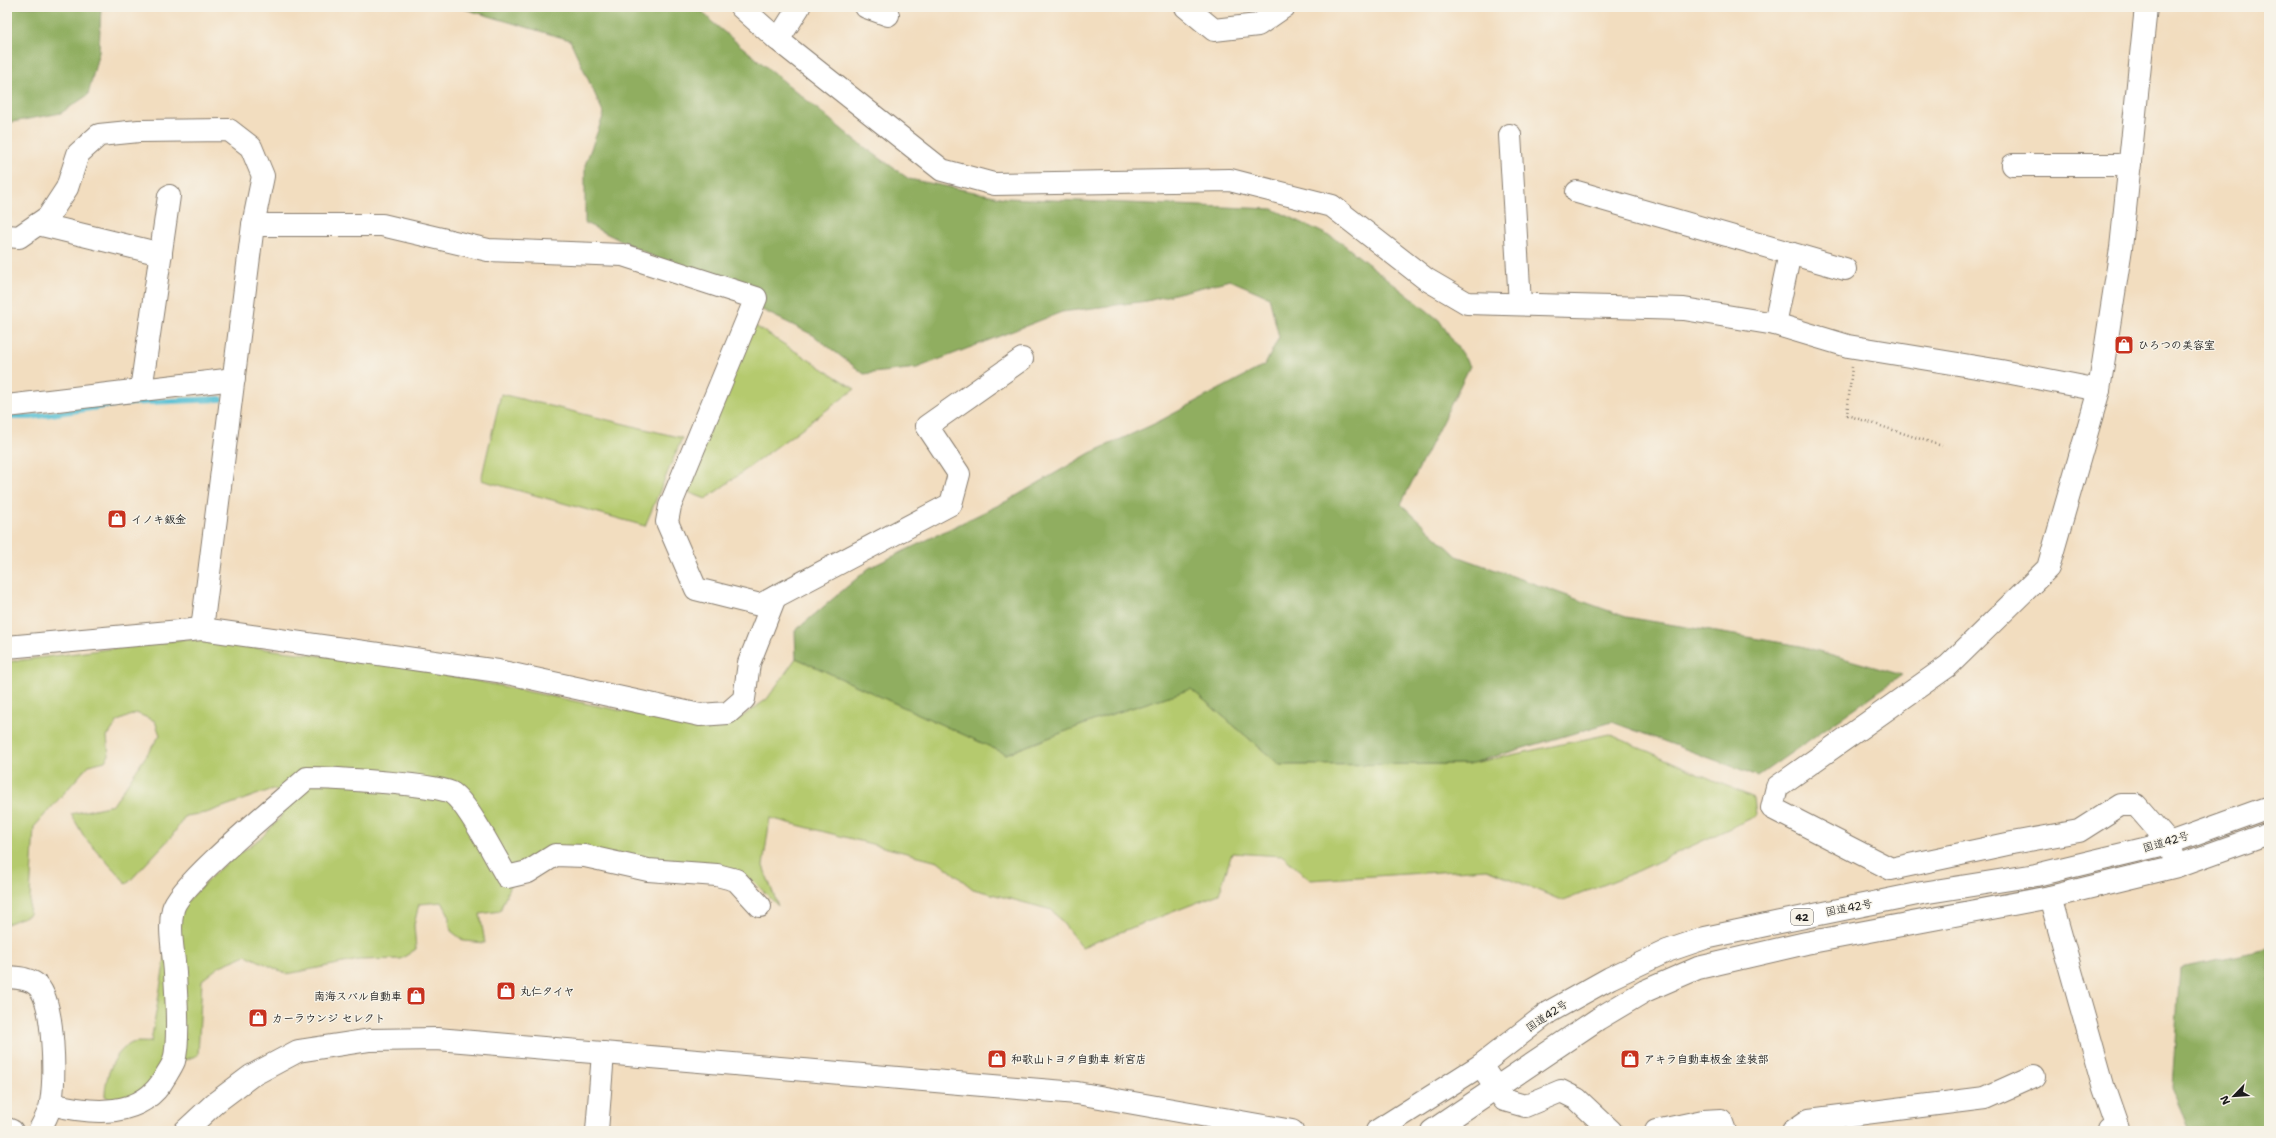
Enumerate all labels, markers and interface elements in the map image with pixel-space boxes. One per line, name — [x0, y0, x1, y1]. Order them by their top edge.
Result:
shop icon: ひろつの美容室 — [2113, 334, 2135, 356]
place label: ひろつの美容室 — [2138, 338, 2215, 353]
shop icon: イノキ鈑金 — [106, 508, 128, 530]
place label: イノキ鈑金 — [131, 512, 186, 527]
street label: 国道42号 — [2141, 828, 2191, 856]
street label: 国道42号 — [1824, 896, 1874, 920]
road number: 42 — [1791, 909, 1813, 925]
shop icon: 丸仁タイヤ — [495, 980, 517, 1002]
place label: 丸仁タイヤ — [520, 984, 575, 999]
shop icon: 南海スバル自動車 — [405, 985, 427, 1007]
place label: 南海スバル自動車 — [314, 989, 402, 1004]
street label: 国道42号 — [1523, 996, 1571, 1036]
shop icon: カーラウンジ セレクト — [247, 1007, 269, 1029]
place label: カーラウンジ セレクト — [272, 1011, 386, 1026]
shop icon: 和歌山トヨタ自動車 新宮店 — [986, 1048, 1008, 1070]
shop icon: アキラ自動車板金 塗装部 — [1619, 1048, 1641, 1070]
place label: 和歌山トヨタ自動車 新宮店 — [1011, 1052, 1147, 1067]
place label: アキラ自動車板金 塗装部 — [1644, 1052, 1769, 1067]
north arrow — [2214, 1076, 2254, 1116]
text: N — [2217, 1093, 2234, 1107]

